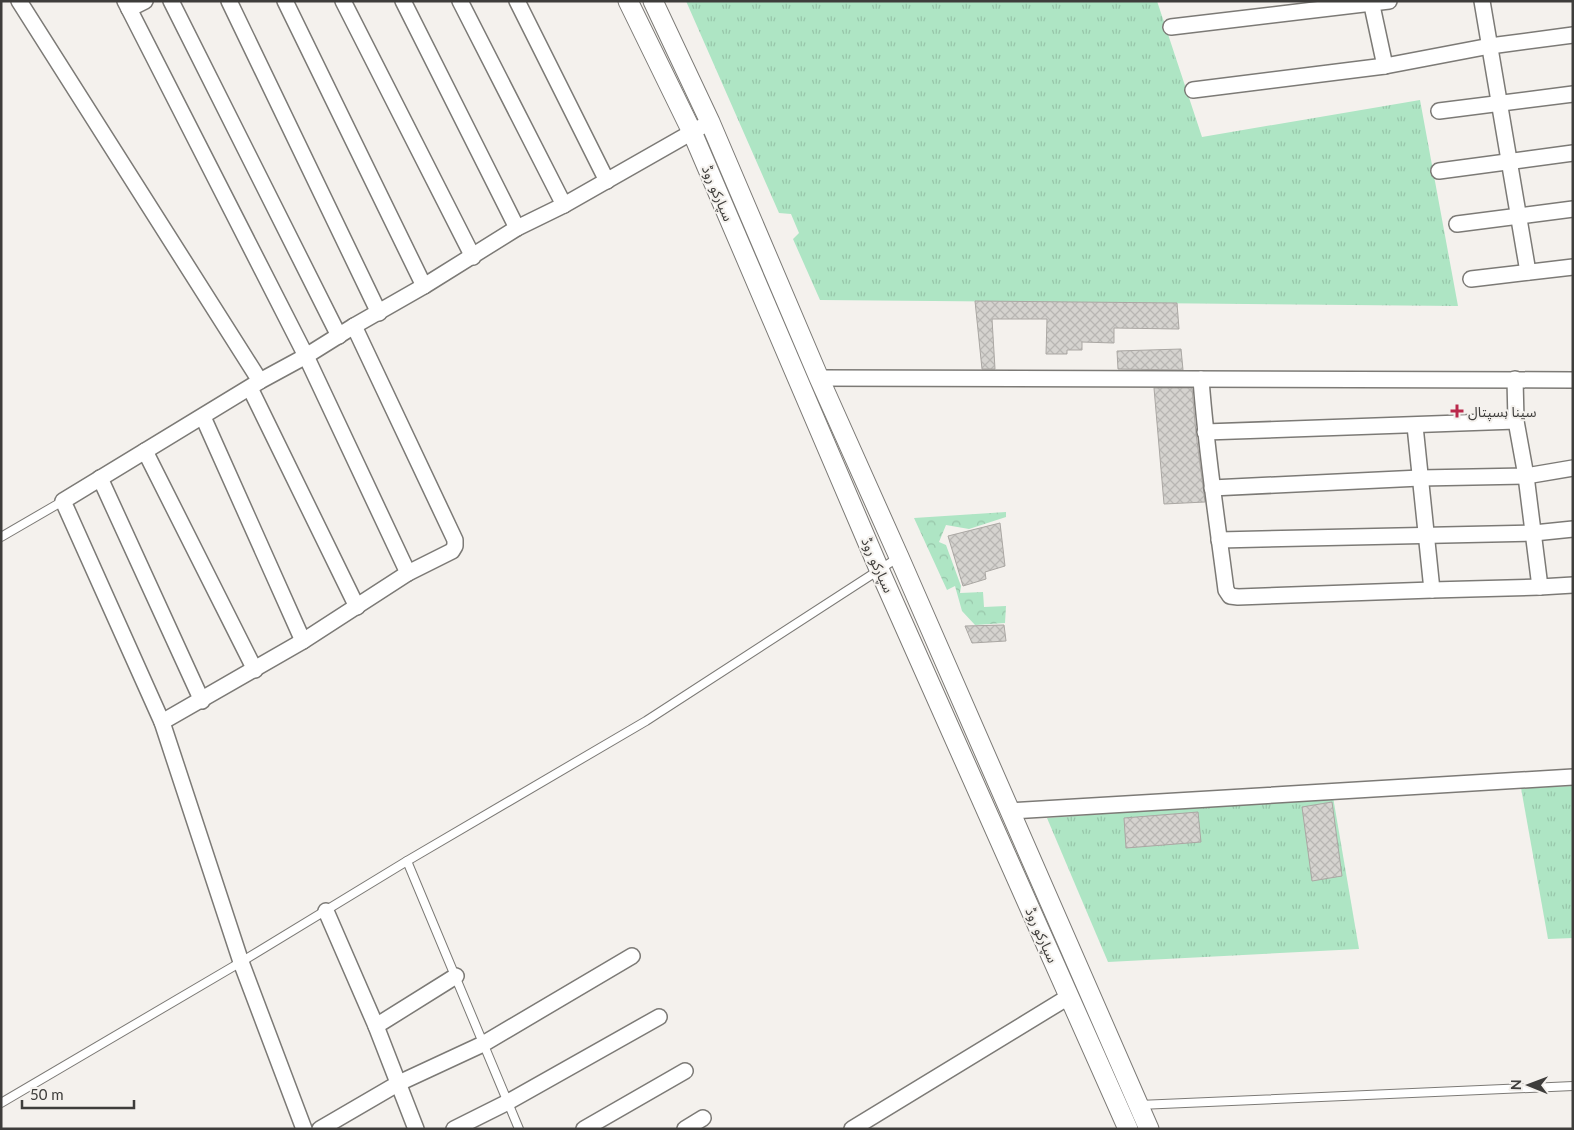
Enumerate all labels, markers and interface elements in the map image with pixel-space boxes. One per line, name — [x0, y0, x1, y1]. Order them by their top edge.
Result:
street label: سپارکو روڈ — [697, 163, 737, 224]
place label: سینا ہسپتال — [1468, 403, 1537, 422]
marker: سینا ہسپتال — [1450, 404, 1464, 418]
street label: سپارکو روڈ — [856, 535, 898, 596]
street label: سپارکو روڈ — [1020, 905, 1062, 966]
north arrow — [1504, 1060, 1554, 1110]
scale bar — [22, 1078, 135, 1110]
text: N — [1507, 1079, 1524, 1090]
text: 50 m — [30, 1085, 64, 1103]

